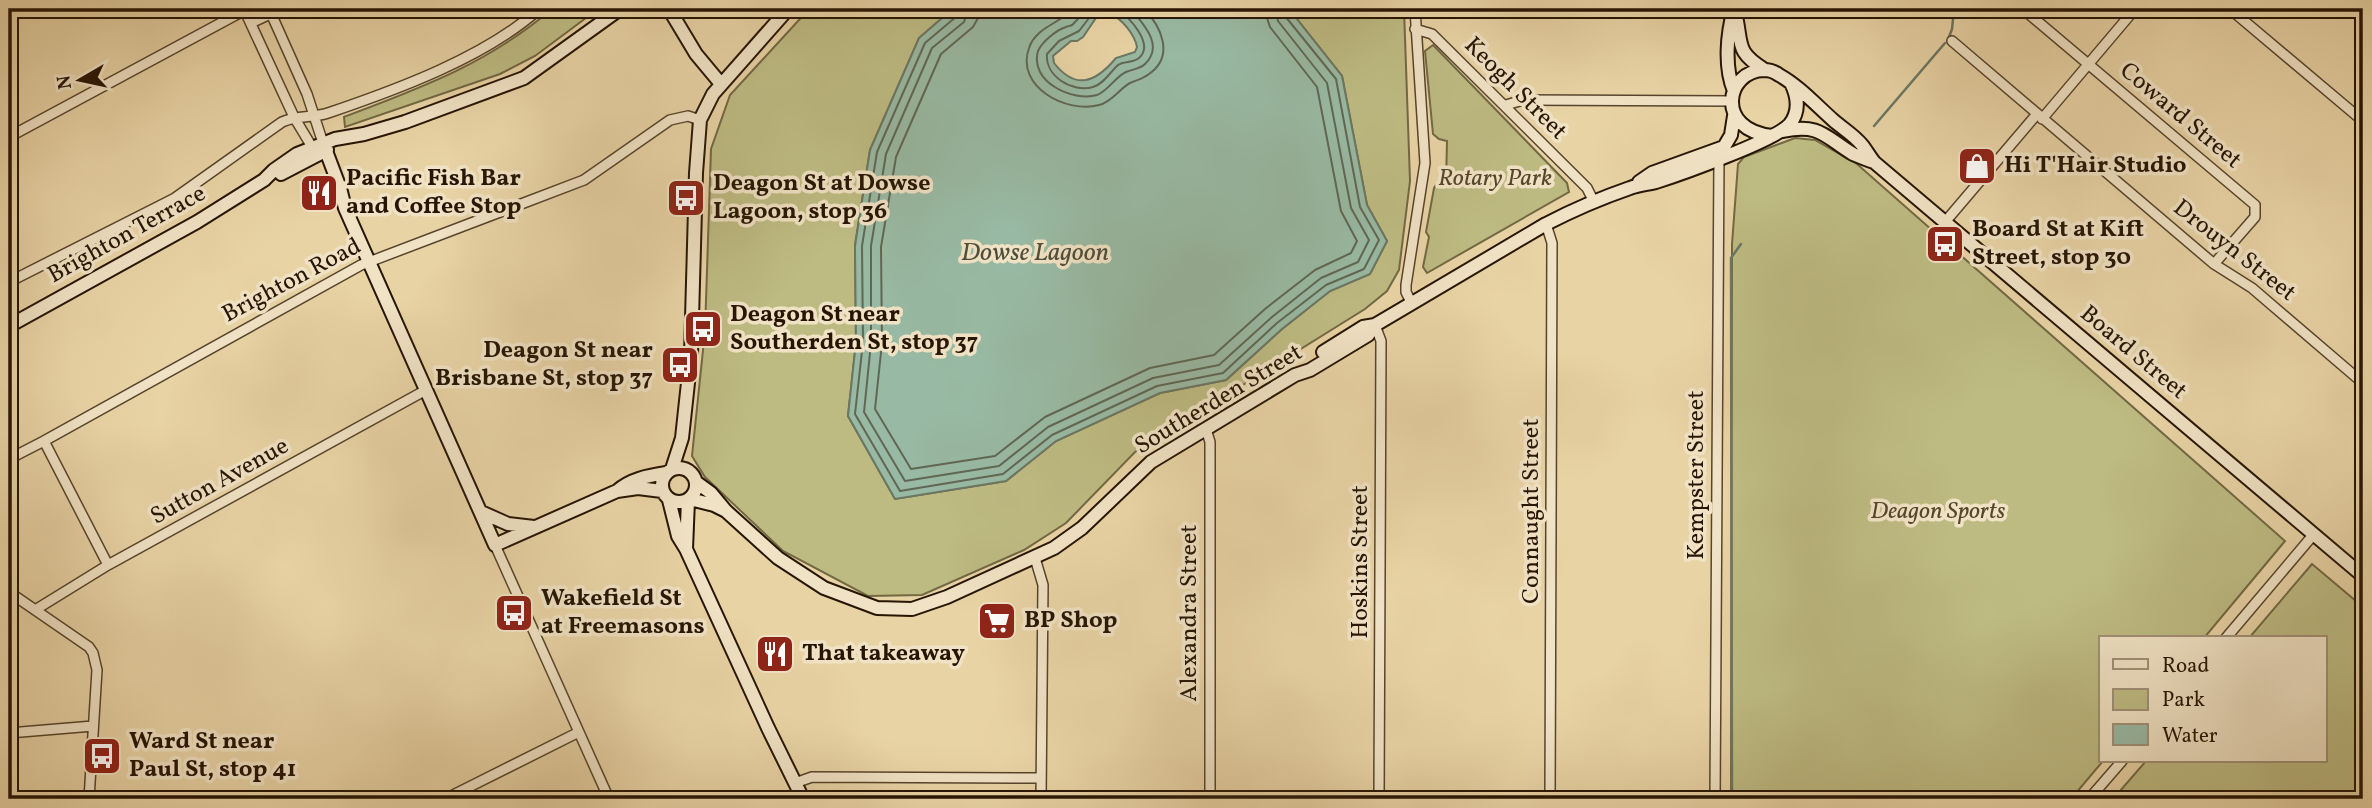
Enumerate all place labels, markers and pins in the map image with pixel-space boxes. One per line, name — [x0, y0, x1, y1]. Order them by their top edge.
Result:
shop icon: Hi T'Hair Studio — [1956, 145, 1998, 187]
place label: Hi T'Hair Studio — [2004, 149, 2187, 183]
place label: Pacific Fish Bar and Coffee Stop — [346, 162, 521, 224]
place label: Deagon St at Dowse Lagoon, stop 36 — [713, 167, 930, 229]
restaurant icon: Pacific Fish Bar and Coffee Stop — [298, 172, 340, 214]
bus stop icon: Deagon St at Dowse Lagoon, stop 36 — [665, 177, 707, 219]
place label: Board St at Kift Street, stop 30 — [1972, 213, 2144, 275]
bus stop icon: Board St at Kift Street, stop 30 — [1924, 223, 1966, 265]
place label: Deagon St near Southerden St, stop 37 — [730, 298, 978, 360]
bus stop icon: Deagon St near Southerden St, stop 37 — [682, 308, 724, 350]
place label: Deagon St near Brisbane St, stop 37 — [435, 334, 653, 396]
bus stop icon: Deagon St near Brisbane St, stop 37 — [659, 344, 701, 386]
place label: Wakefield St at Freemasons — [541, 582, 705, 644]
bus stop icon: Wakefield St at Freemasons — [493, 592, 535, 634]
supermarket icon: BP Shop — [976, 600, 1018, 642]
place label: BP Shop — [1024, 604, 1118, 638]
restaurant icon: That takeaway — [754, 633, 796, 675]
place label: That takeaway — [802, 637, 965, 671]
place label: Ward St near Paul St, stop 41 — [129, 725, 296, 787]
bus stop icon: Ward St near Paul St, stop 41 — [81, 735, 123, 777]

